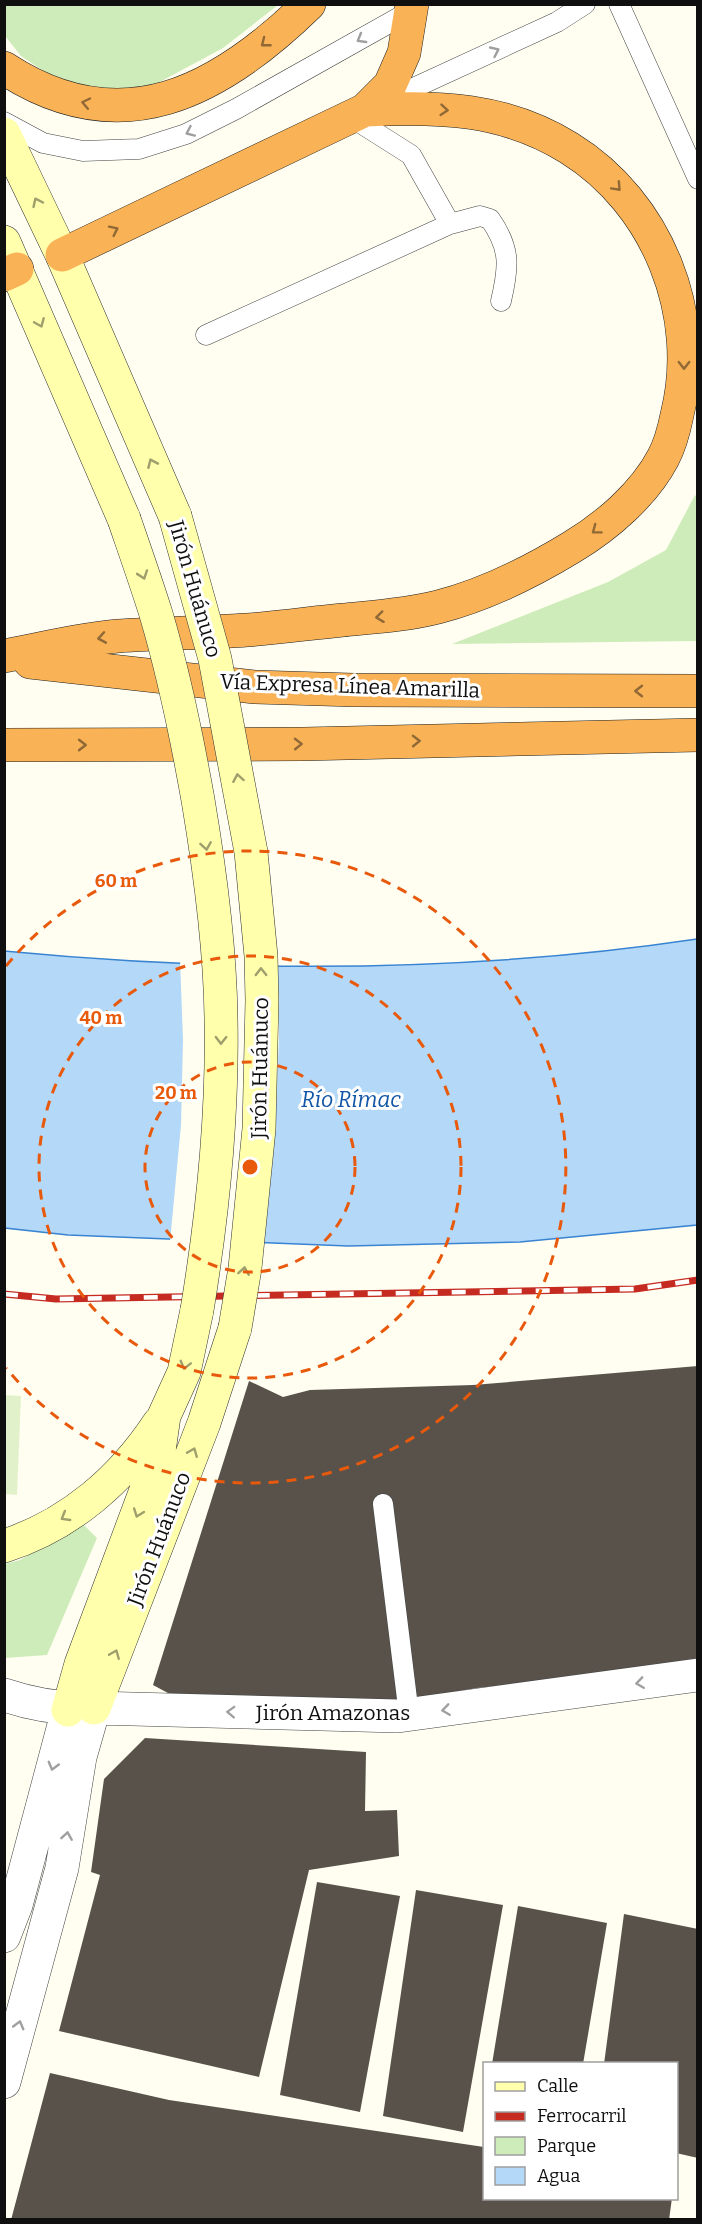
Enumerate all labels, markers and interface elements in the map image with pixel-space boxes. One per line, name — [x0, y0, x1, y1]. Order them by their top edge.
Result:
one-way arrow — [357, 31, 367, 43]
one-way arrow — [261, 36, 272, 47]
one-way arrow — [488, 46, 499, 58]
one-way arrow — [81, 97, 91, 110]
one-way arrow — [440, 103, 449, 116]
one-way arrow — [185, 125, 196, 137]
one-way arrow — [610, 180, 621, 191]
one-way arrow — [32, 197, 44, 208]
one-way arrow — [108, 225, 119, 237]
one-way arrow — [33, 316, 45, 327]
one-way arrow — [678, 361, 690, 370]
one-way arrow — [147, 458, 159, 469]
street label: Jirón Huánuco — [163, 516, 227, 661]
one-way arrow — [592, 522, 603, 533]
one-way arrow — [135, 569, 148, 580]
one-way arrow — [376, 610, 385, 622]
one-way arrow — [98, 632, 107, 644]
street label: Vía Expresa Línea Amarilla — [219, 668, 481, 704]
one-way arrow — [635, 685, 644, 697]
one-way arrow — [412, 735, 421, 748]
one-way arrow — [294, 738, 303, 750]
one-way arrow — [78, 739, 87, 751]
one-way arrow — [232, 774, 244, 783]
one-way arrow — [199, 841, 211, 851]
text: 60 m — [95, 870, 137, 892]
one-way arrow — [255, 967, 268, 976]
street label: Jirón Huánuco — [246, 997, 274, 1140]
text: 40 m — [80, 1007, 122, 1029]
one-way arrow — [215, 1036, 227, 1045]
text: 20 m — [155, 1082, 197, 1104]
water label: Río Rímac — [301, 1086, 401, 1113]
centre of rings — [240, 1157, 260, 1177]
one-way arrow — [238, 1266, 250, 1275]
one-way arrow — [180, 1360, 193, 1370]
one-way arrow — [185, 1447, 198, 1458]
street label: Jirón Huánuco — [121, 1468, 197, 1611]
one-way arrow — [133, 1507, 146, 1518]
one-way arrow — [61, 1510, 71, 1522]
one-way arrow — [108, 1649, 121, 1660]
one-way arrow — [635, 1677, 644, 1689]
street label: Jirón Amazonas — [255, 1700, 410, 1726]
one-way arrow — [442, 1703, 451, 1716]
one-way arrow — [226, 1706, 235, 1718]
one-way arrow — [48, 1761, 60, 1771]
one-way arrow — [60, 1832, 72, 1841]
one-way arrow — [12, 2020, 25, 2030]
legend — [483, 2062, 678, 2200]
text: Calle — [537, 2075, 578, 2097]
text: Ferrocarril — [537, 2105, 626, 2127]
text: Parque — [537, 2135, 596, 2157]
text: Agua — [537, 2165, 581, 2187]

